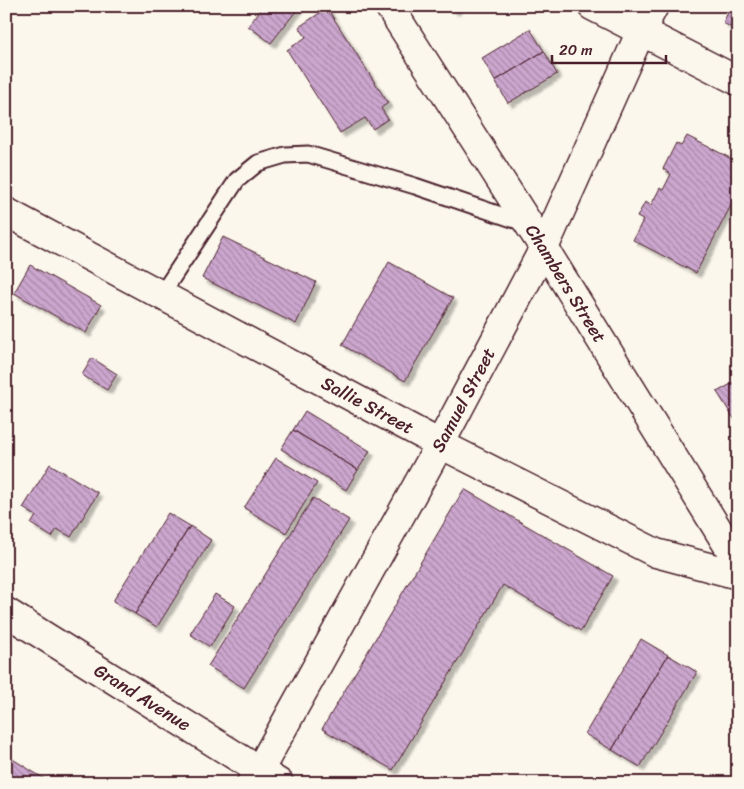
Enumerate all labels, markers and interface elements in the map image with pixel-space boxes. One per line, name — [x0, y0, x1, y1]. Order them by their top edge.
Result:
scale bar — [552, 32, 665, 64]
text: 20 m — [559, 37, 593, 63]
street label: Chambers Street — [517, 218, 615, 349]
street label: Samuel Street — [422, 342, 504, 458]
street label: Sallie Street — [315, 367, 420, 443]
street label: Grand Avenue — [87, 655, 197, 740]

